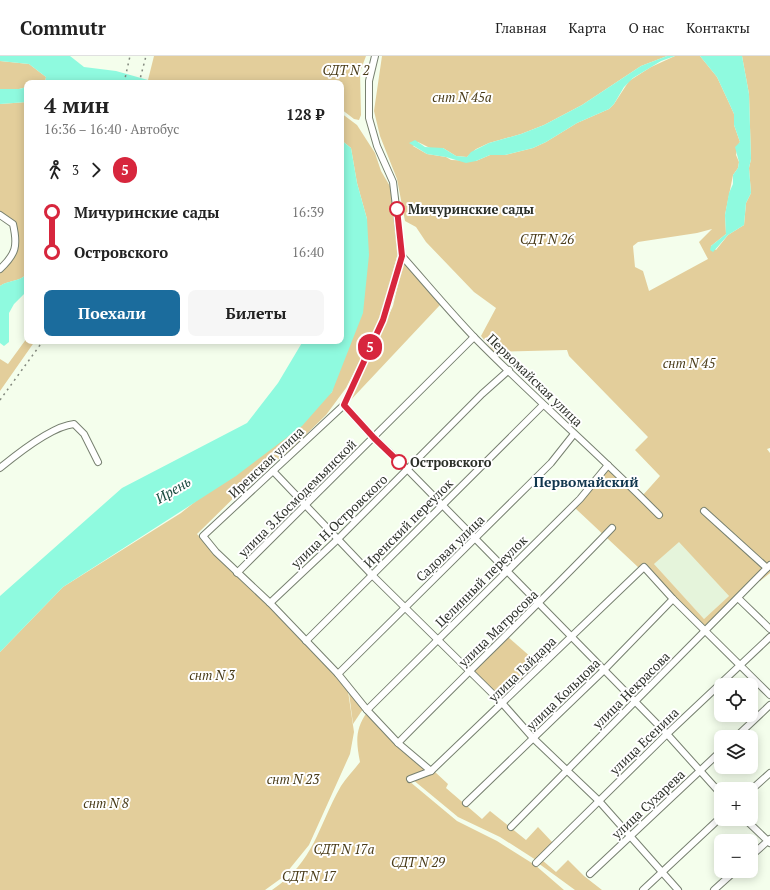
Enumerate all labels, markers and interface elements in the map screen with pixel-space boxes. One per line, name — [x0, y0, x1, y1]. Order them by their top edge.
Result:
text: Commutr — [20, 15, 106, 40]
text: Главная — [495, 18, 547, 37]
text: Карта — [569, 18, 606, 37]
text: О нас — [628, 18, 664, 37]
text: Контакты — [686, 18, 750, 37]
park label: СДТ N 2 — [322, 61, 370, 79]
park label: снт N 45а — [432, 88, 492, 106]
text: 4 мин — [44, 90, 109, 119]
text: 128 ₽ — [286, 104, 324, 124]
text: 16:36 – 16:40 · Автобус — [44, 120, 179, 138]
icon: walk — [44, 159, 66, 181]
icon: forward — [85, 159, 107, 181]
text: 5 — [121, 160, 129, 179]
text: 3 — [72, 161, 79, 179]
place label: Мичуринские сады — [408, 200, 534, 218]
marker: Мичуринские сады — [389, 201, 405, 217]
text: Мичуринские сады — [74, 202, 220, 222]
text: 16:39 — [292, 203, 324, 221]
park label: СДТ N 26 — [520, 230, 574, 248]
text: Островского — [74, 242, 168, 262]
text: 16:40 — [292, 243, 324, 261]
button: Поехали — [44, 290, 180, 336]
button: Билеты — [188, 290, 324, 336]
street label: Первомайская улица — [483, 329, 587, 431]
line badge: 5 — [357, 334, 383, 360]
text: 5 — [366, 337, 374, 356]
park label: снт N 45 — [663, 354, 716, 372]
street label: Иренская улица — [224, 422, 308, 502]
street label: улица З.Космодемьянской — [233, 435, 360, 562]
place label: Островского — [410, 453, 492, 471]
marker: Островского — [391, 454, 407, 470]
street label: улица Н.Островского — [286, 470, 391, 573]
water label: Ирень — [151, 472, 194, 508]
district label: Первомайский — [533, 472, 639, 491]
street label: Иренский переулок — [359, 474, 457, 572]
street label: Садовая улица — [412, 510, 489, 585]
street label: Целинный переулок — [431, 530, 532, 631]
street label: улица Матросова — [454, 585, 542, 671]
street label: улица Гайдара — [483, 632, 560, 707]
street label: улица Некрасова — [588, 647, 674, 733]
street label: улица Кольцова — [521, 654, 604, 735]
park label: снт N 3 — [189, 666, 236, 684]
map controls — [714, 678, 758, 878]
button: locate — [714, 678, 758, 722]
street label: улица Есенина — [605, 703, 683, 779]
button: layers — [714, 730, 758, 774]
street label: улица Сухарева — [607, 765, 689, 843]
park label: снт N 23 — [267, 770, 320, 788]
button: + — [714, 782, 758, 826]
park label: снт N 8 — [83, 794, 129, 812]
button: − — [714, 834, 758, 878]
park label: СДТ N 17а — [314, 840, 375, 858]
park label: СДТ N 29 — [391, 853, 445, 871]
park label: СДТ N 17 — [282, 867, 336, 885]

